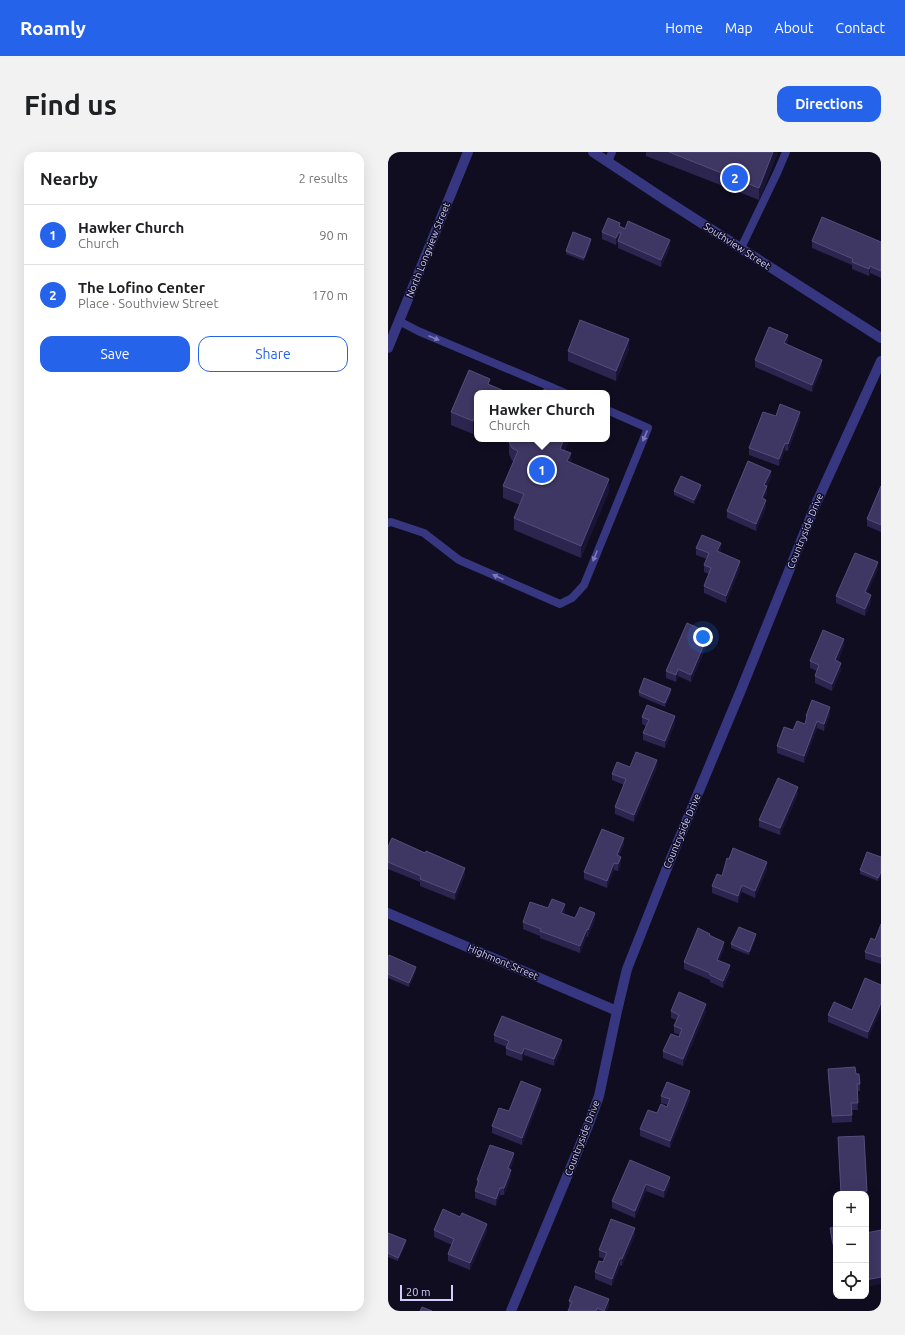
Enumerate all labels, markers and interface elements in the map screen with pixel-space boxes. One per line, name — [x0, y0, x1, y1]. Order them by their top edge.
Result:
text: Roamly — [20, 17, 86, 39]
text: Home — [665, 20, 703, 36]
text: Map — [725, 20, 753, 36]
text: About — [775, 20, 814, 36]
text: Contact — [836, 20, 885, 36]
button: Directions — [777, 86, 881, 122]
text: Find us — [24, 89, 117, 120]
pin: 2 — [722, 163, 748, 193]
text: Nearby — [40, 169, 98, 188]
text: 2 results — [298, 171, 348, 185]
street label: North Longview Street — [404, 201, 452, 299]
text: Hawker Church — [78, 219, 184, 236]
street label: Southview Street — [702, 220, 772, 272]
text: 1 — [49, 228, 57, 242]
text: 90 m — [319, 228, 348, 242]
text: Church — [78, 236, 119, 250]
text: The Lofino Center — [78, 279, 205, 296]
text: 2 — [49, 288, 57, 302]
text: 170 m — [312, 288, 348, 302]
text: Place · Southview Street — [78, 296, 219, 310]
one-way arrow — [429, 335, 440, 341]
button: Save — [40, 336, 190, 372]
button: Share — [198, 336, 348, 372]
popup — [474, 390, 610, 442]
text: Hawker Church — [489, 401, 595, 418]
text: Church — [489, 418, 530, 432]
one-way arrow — [641, 430, 647, 442]
pin: 1 — [529, 455, 555, 485]
street label: Countryside Drive — [785, 492, 825, 570]
one-way arrow — [592, 550, 598, 562]
one-way arrow — [493, 574, 504, 580]
your location — [693, 627, 713, 647]
street label: Countryside Drive — [661, 792, 703, 870]
street label: Highmont Street — [466, 942, 540, 982]
street label: Countryside Drive — [562, 1099, 602, 1177]
map controls — [833, 1191, 869, 1299]
button: + — [833, 1191, 869, 1227]
button: − — [833, 1227, 869, 1263]
button: locate — [833, 1263, 869, 1299]
scale bar — [400, 1283, 453, 1302]
text: 20 m — [406, 1286, 430, 1298]

